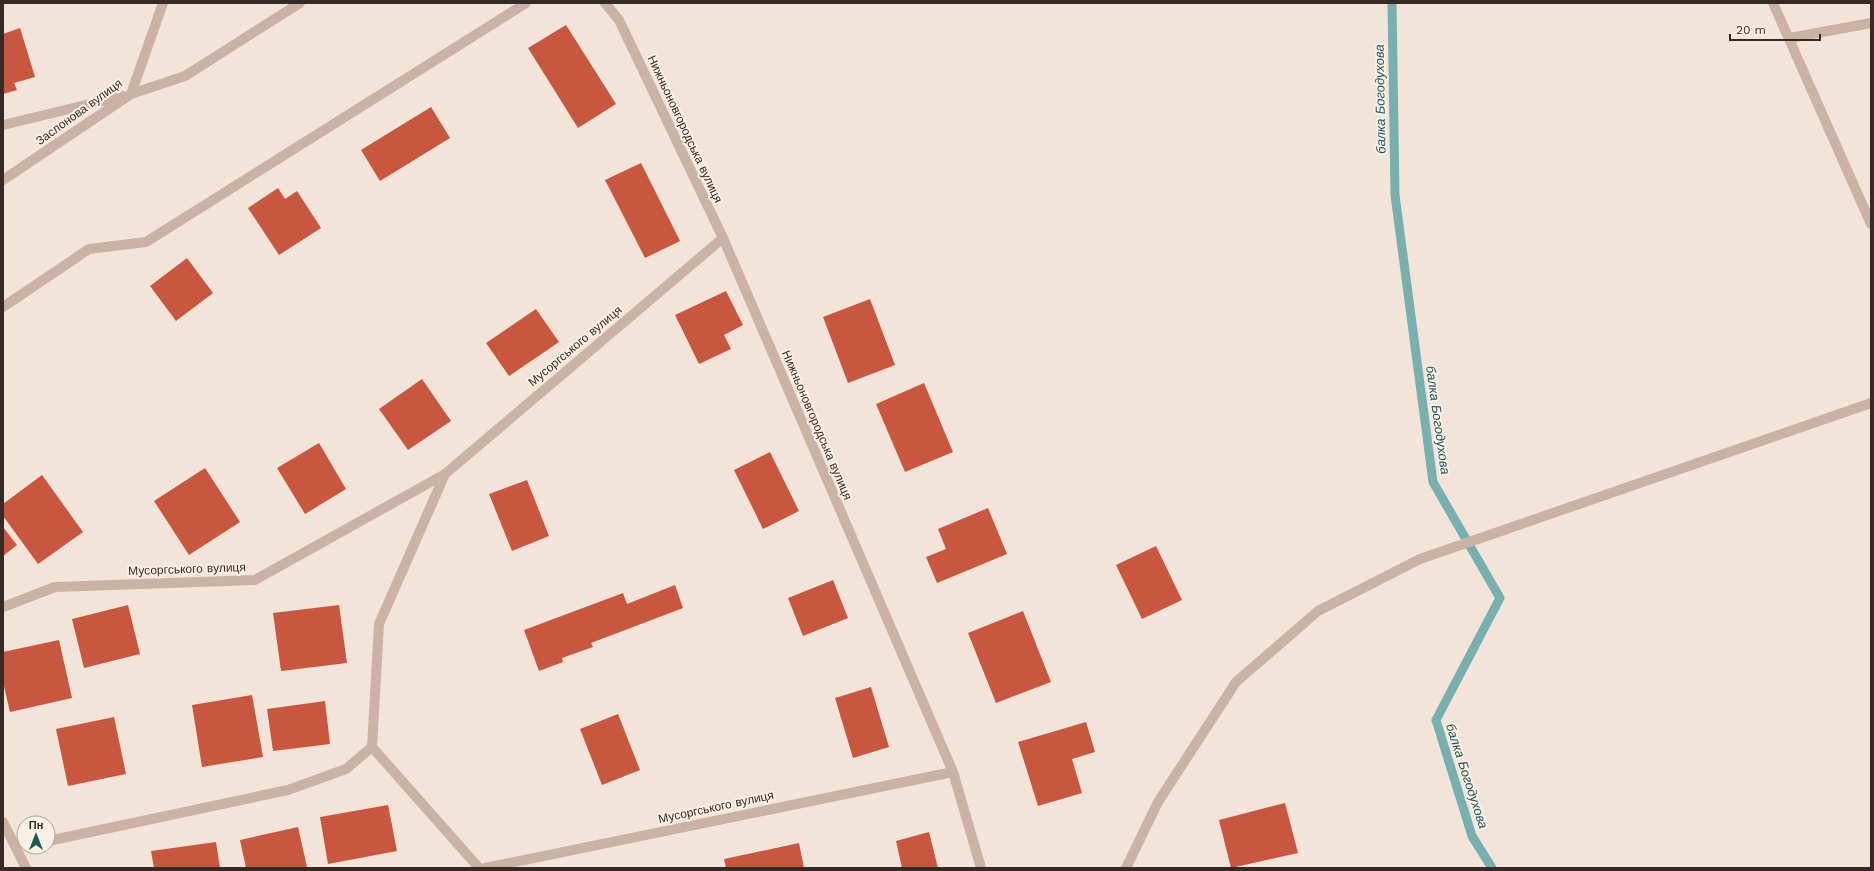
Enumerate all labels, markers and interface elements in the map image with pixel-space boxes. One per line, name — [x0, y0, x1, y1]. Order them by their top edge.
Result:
scale bar — [1730, 16, 1820, 42]
text: 20 m — [1736, 23, 1766, 37]
water label: балка Богодухова — [1372, 44, 1388, 154]
street label: Нижньоновгородська вулиця — [645, 53, 725, 205]
street label: Заслонова вулиця — [33, 76, 125, 148]
street label: Мусоргського вулиця — [525, 303, 625, 389]
street label: Нижньоновгородська вулиця — [779, 348, 855, 502]
water label: балка Богодухова — [1423, 365, 1453, 475]
street label: Мусоргського вулиця — [128, 560, 246, 578]
water label: балка Богодухова — [1443, 722, 1491, 830]
street label: Мусоргського вулиця — [657, 788, 775, 826]
north arrow — [16, 815, 56, 855]
text: Пн — [29, 819, 43, 832]

